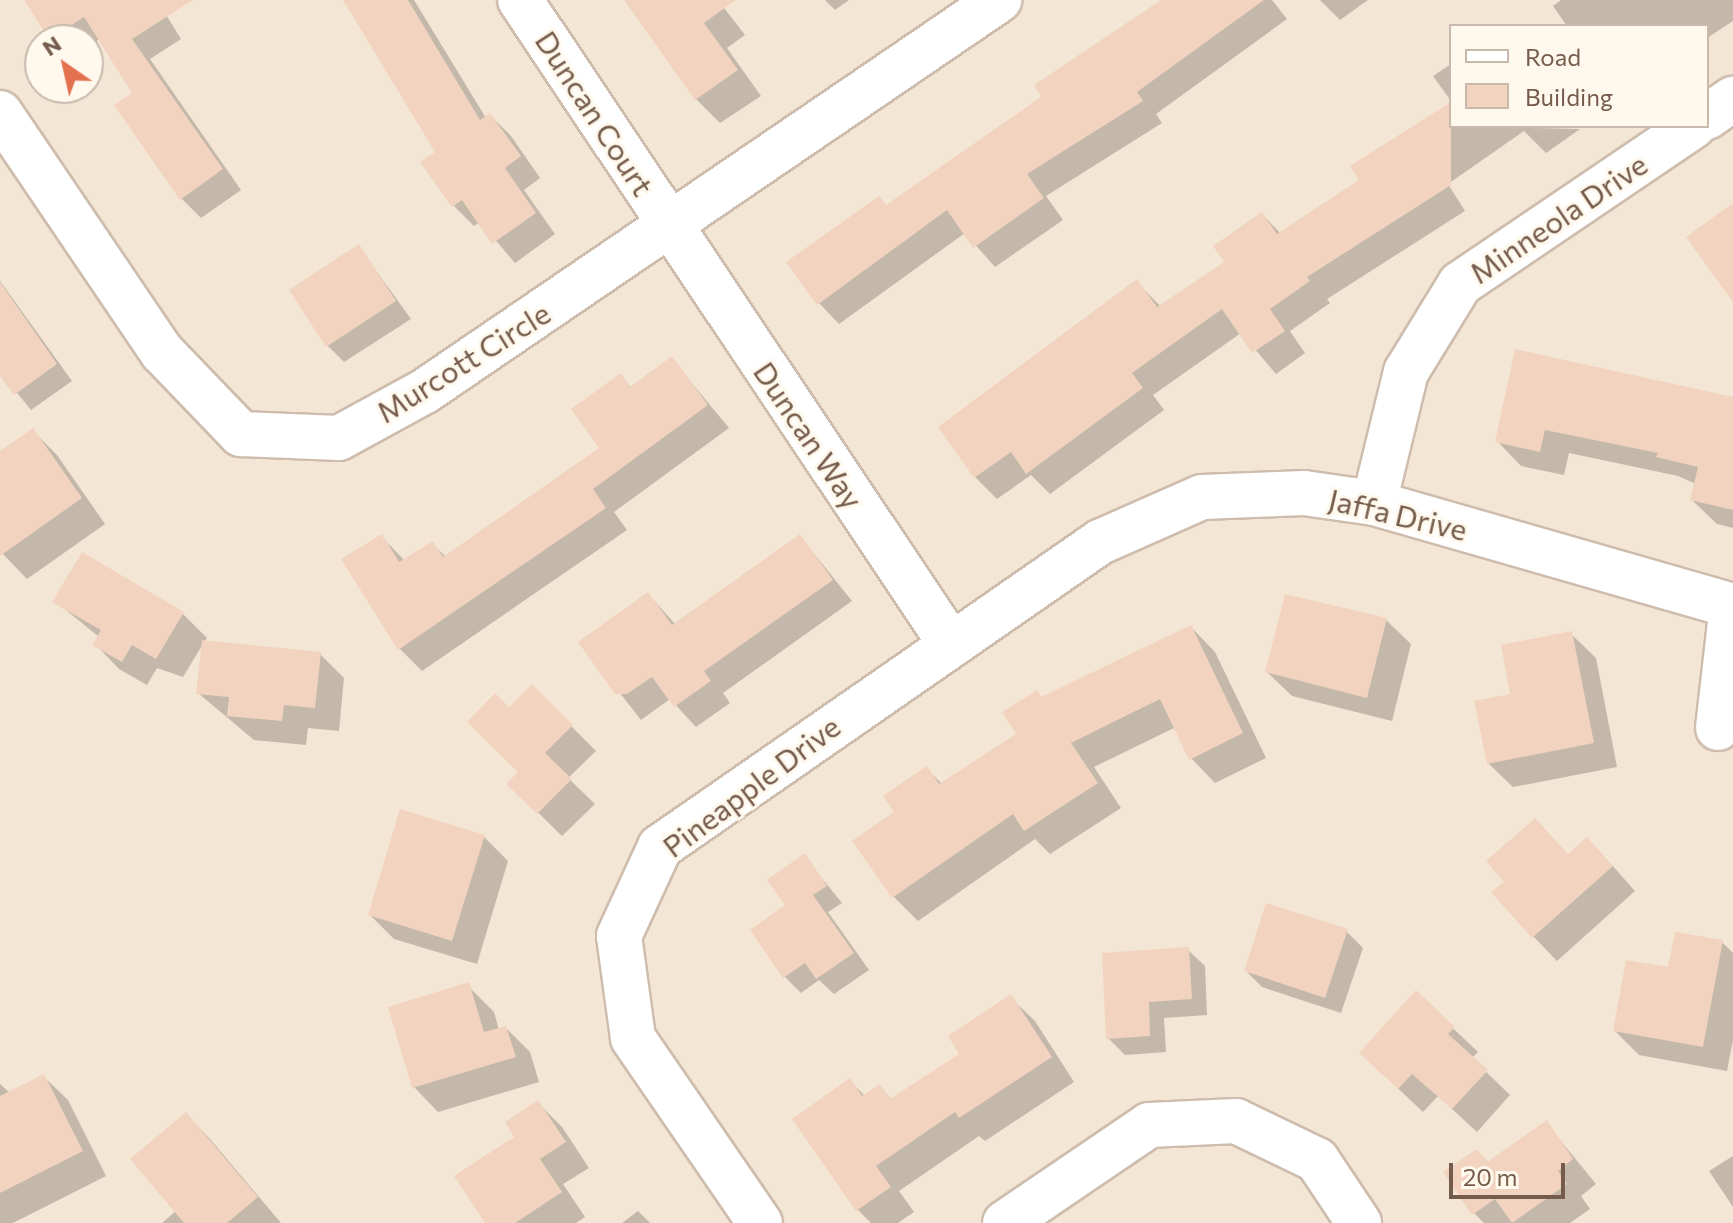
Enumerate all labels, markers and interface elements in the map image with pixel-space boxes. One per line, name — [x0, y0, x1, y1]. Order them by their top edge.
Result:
north arrow — [24, 24, 104, 104]
street label: Duncan Court — [528, 24, 662, 202]
legend — [1449, 24, 1709, 128]
text: N — [37, 30, 66, 61]
text: Road — [1525, 42, 1581, 71]
text: Building — [1525, 82, 1613, 111]
street label: Minneola Drive — [1463, 145, 1653, 291]
street label: Murcott Circle — [370, 294, 556, 430]
street label: Duncan Way — [747, 355, 871, 515]
street label: Jaffa Drive — [1325, 481, 1471, 547]
street label: Pineapple Drive — [655, 708, 847, 864]
scale bar — [1453, 1147, 1569, 1197]
text: 20 m — [1463, 1162, 1517, 1191]

